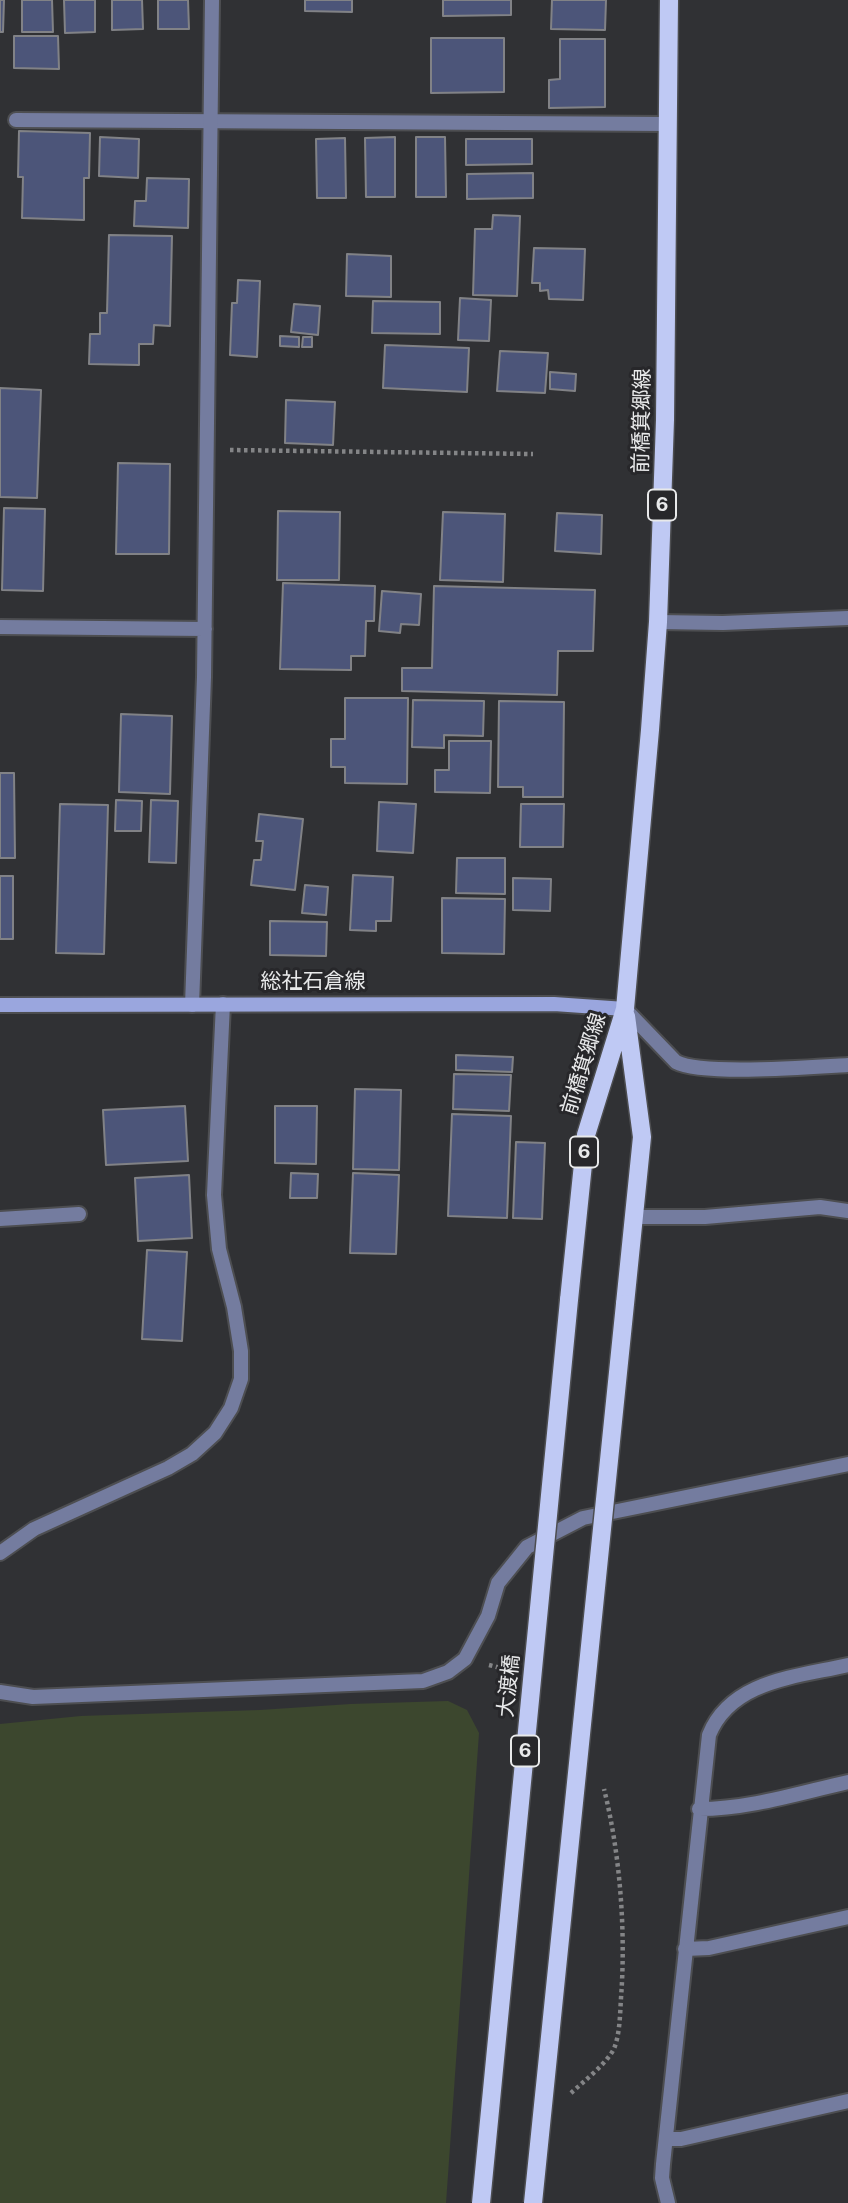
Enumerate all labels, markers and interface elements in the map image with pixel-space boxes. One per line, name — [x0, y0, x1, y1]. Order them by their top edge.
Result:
street label: 前橋箕郷線 — [628, 368, 656, 474]
road number: 6 — [648, 490, 676, 520]
street label: 総社石倉線 — [261, 969, 365, 995]
street label: 前橋箕郷線 — [557, 1010, 611, 1118]
road number: 6 — [570, 1136, 598, 1168]
street label: 大渡橋 — [493, 1653, 525, 1719]
road number: 6 — [511, 1736, 539, 1766]

